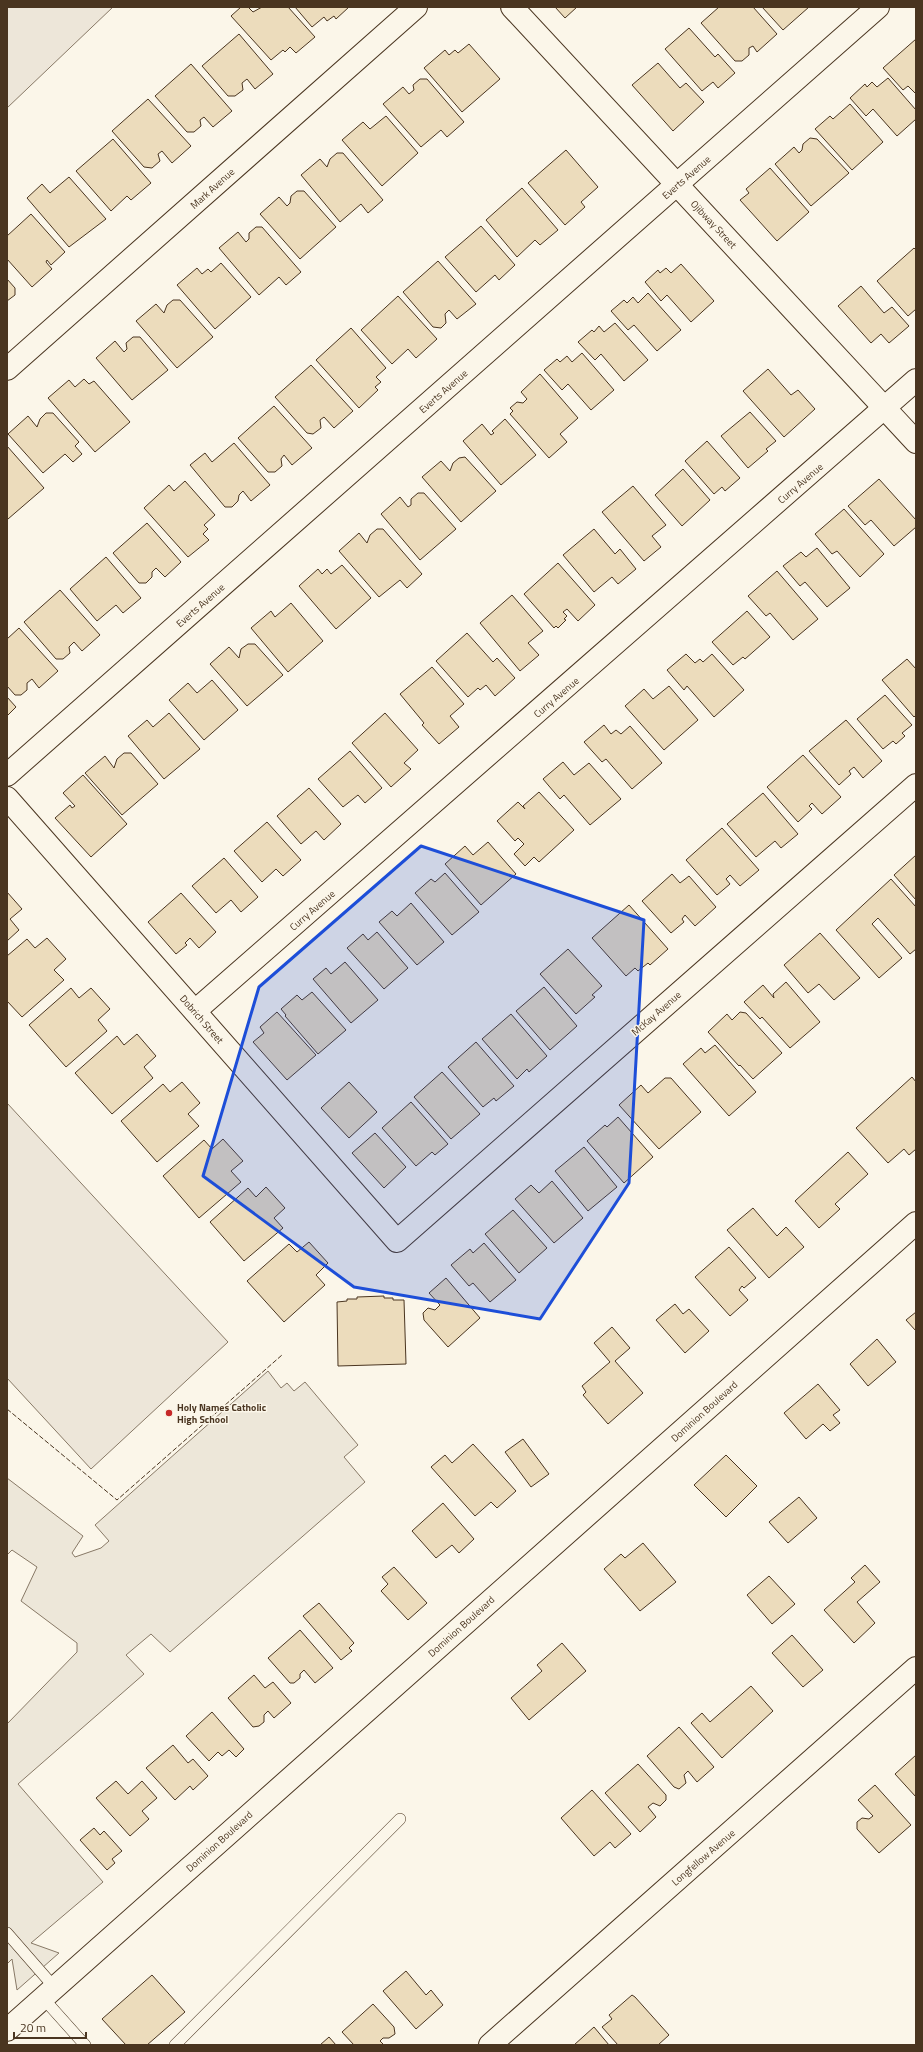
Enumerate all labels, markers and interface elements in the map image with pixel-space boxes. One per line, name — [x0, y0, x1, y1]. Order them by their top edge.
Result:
street label: Everts Avenue — [659, 152, 714, 203]
street label: Mark Avenue — [187, 164, 238, 212]
street label: Ojibway Street — [687, 197, 740, 252]
street label: Everts Avenue — [416, 366, 471, 417]
street label: Curry Avenue — [774, 459, 826, 507]
street label: Everts Avenue — [173, 580, 228, 631]
street label: Curry Avenue — [530, 673, 582, 721]
street label: Curry Avenue — [286, 886, 338, 934]
street label: McKay Avenue — [628, 987, 685, 1039]
street label: Dobrich Street — [176, 992, 227, 1047]
street label: Dominion Boulevard — [668, 1377, 741, 1445]
place label: Holy Names Catholic High School — [177, 1400, 267, 1427]
marker: Holy Names Catholic High School — [164, 1408, 174, 1418]
street label: Dominion Boulevard — [425, 1592, 498, 1660]
street label: Dominion Boulevard — [183, 1807, 256, 1875]
street label: Longfellow Avenue — [668, 1826, 738, 1889]
scale bar — [14, 2014, 86, 2040]
text: 20 m — [20, 2018, 46, 2037]

